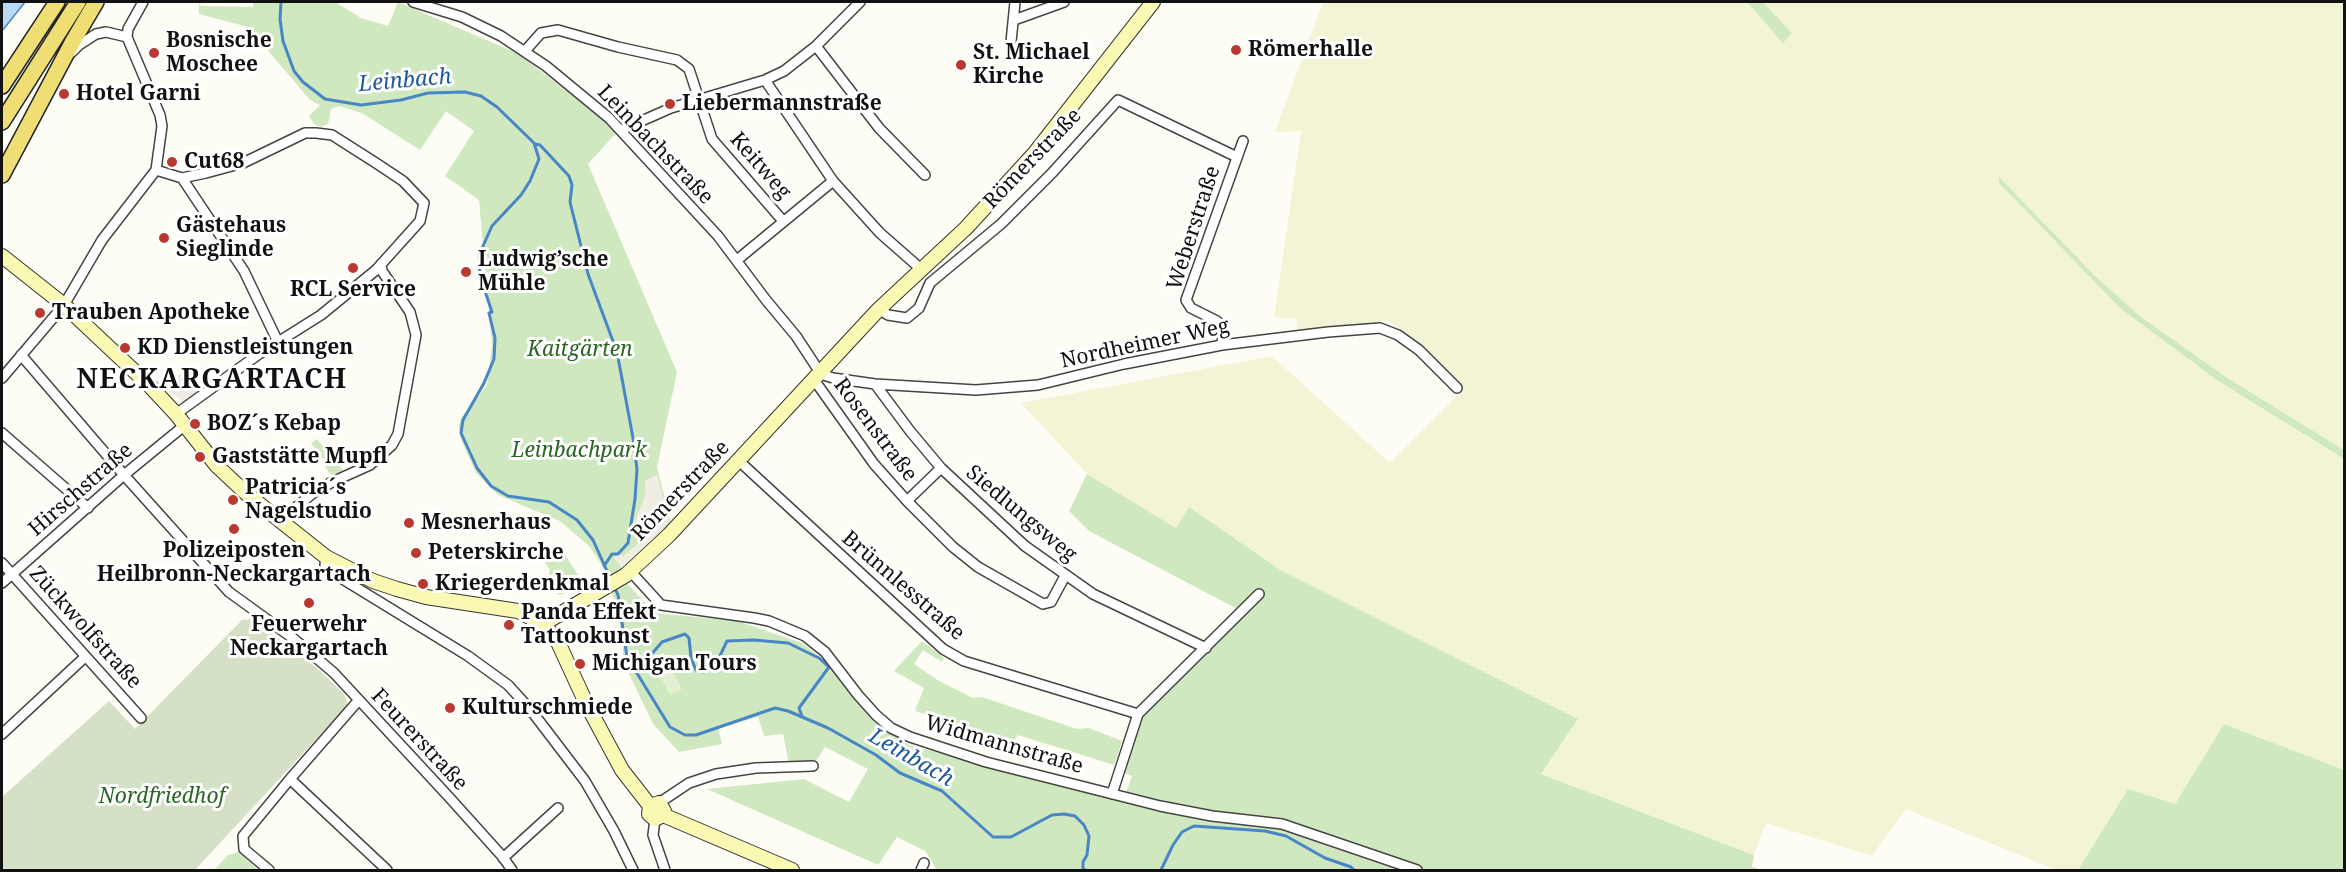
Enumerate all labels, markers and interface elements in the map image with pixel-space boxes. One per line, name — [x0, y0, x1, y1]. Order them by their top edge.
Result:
place label: Bosnische Moschee — [166, 28, 272, 78]
place label: Römerhalle — [1248, 37, 1373, 63]
place label: St. Michael Kirche — [973, 40, 1090, 90]
marker: Römerhalle — [1229, 43, 1243, 57]
marker: Bosnische Moschee — [147, 46, 161, 60]
marker: St. Michael Kirche — [954, 58, 968, 72]
water label: Leinbach — [357, 64, 453, 98]
street label: Leinbachstraße — [592, 80, 718, 210]
place label: Hotel Garni — [76, 81, 201, 107]
marker: Hotel Garni — [57, 87, 71, 101]
place label: Liebermannstraße — [682, 91, 882, 117]
marker: Liebermannstraße — [663, 97, 677, 111]
street label: Römerstraße — [979, 104, 1087, 214]
street label: Keitweg — [724, 127, 796, 205]
place label: Cut68 — [184, 149, 244, 175]
marker: Cut68 — [165, 155, 179, 169]
street label: Weberstraße — [1162, 163, 1226, 293]
place label: Gästehaus Sieglinde — [176, 213, 286, 263]
marker: Gästehaus Sieglinde — [157, 231, 171, 245]
place label: Ludwig’sche Mühle — [478, 247, 609, 297]
marker: RCL Service — [346, 261, 360, 275]
marker: Ludwig’sche Mühle — [459, 265, 473, 279]
place label: RCL Service — [290, 277, 416, 303]
place label: Trauben Apotheke — [52, 300, 250, 326]
marker: Trauben Apotheke — [33, 306, 47, 320]
street label: Nordheimer Weg — [1058, 314, 1232, 374]
place label: KD Dienstleistungen — [137, 335, 353, 361]
park label: Kaitgärten — [527, 337, 633, 363]
marker: KD Dienstleistungen — [118, 341, 132, 355]
district label: NECKARGARTACH — [76, 364, 348, 396]
street label: Rosenstraße — [828, 373, 922, 487]
place label: BOZ´s Kebap — [207, 411, 341, 437]
marker: BOZ´s Kebap — [188, 417, 202, 431]
street label: Römerstraße — [627, 436, 735, 546]
street label: Hirschstraße — [24, 438, 138, 542]
park label: Leinbachpark — [511, 438, 647, 464]
place label: Gaststätte Mupfl — [212, 444, 388, 470]
marker: Gaststätte Mupfl — [193, 450, 207, 464]
street label: Siedlungsweg — [960, 460, 1082, 568]
place label: Patricia´s Nagelstudio — [245, 475, 372, 525]
marker: Patricia´s Nagelstudio — [226, 493, 240, 507]
place label: Mesnerhaus — [421, 510, 551, 536]
marker: Mesnerhaus — [402, 516, 416, 530]
marker: Polizeiposten Heilbronn-Neckargartach — [227, 522, 241, 536]
street label: Brünnlesstraße — [837, 526, 969, 646]
place label: Polizeiposten Heilbronn-Neckargartach — [97, 538, 371, 588]
place label: Peterskirche — [428, 540, 564, 566]
marker: Peterskirche — [409, 546, 423, 560]
street label: Zückwolfstraße — [23, 562, 147, 694]
place label: Kriegerdenkmal — [435, 571, 609, 597]
marker: Kriegerdenkmal — [416, 577, 430, 591]
marker: Feuerwehr Neckargartach — [302, 596, 316, 610]
place label: Panda Effekt Tattookunst — [521, 600, 656, 650]
place label: Feuerwehr Neckargartach — [230, 612, 388, 662]
marker: Panda Effekt Tattookunst — [502, 618, 516, 632]
place label: Michigan Tours — [592, 651, 757, 677]
marker: Michigan Tours — [573, 657, 587, 671]
street label: Feurerstraße — [365, 684, 473, 796]
place label: Kulturschmiede — [462, 695, 633, 721]
marker: Kulturschmiede — [443, 701, 457, 715]
street label: Widmannstraße — [922, 710, 1086, 780]
water label: Leinbach — [864, 723, 958, 793]
park label: Nordfriedhof — [99, 784, 225, 810]

